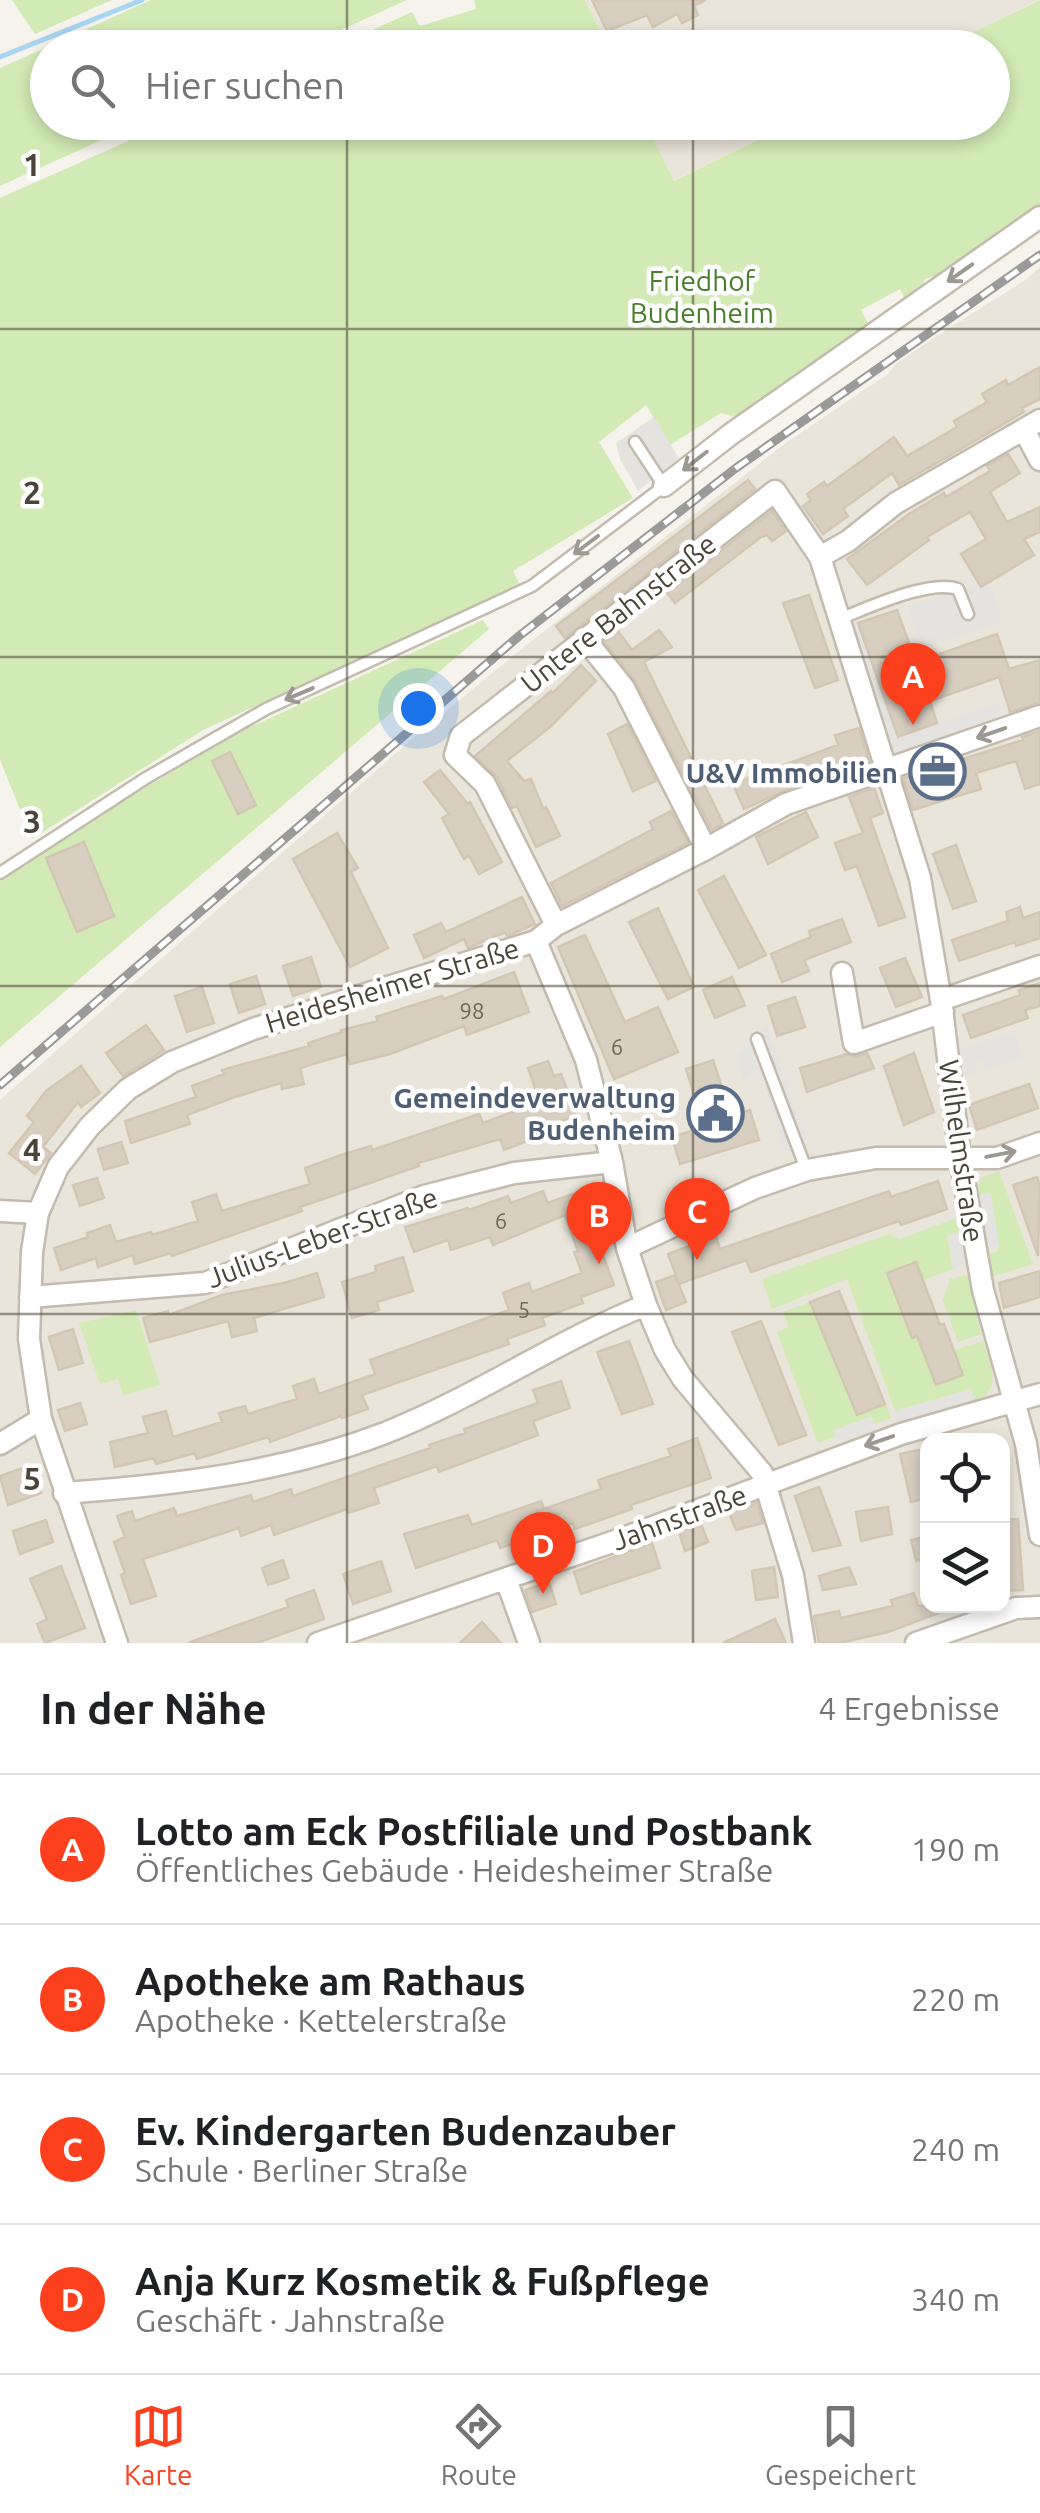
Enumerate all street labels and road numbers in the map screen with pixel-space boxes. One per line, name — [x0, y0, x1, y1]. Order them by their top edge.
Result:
street label: Untere Bahnstraße — [514, 527, 722, 699]
street label: Heidesheimer Straße — [261, 932, 523, 1038]
street label: Wilhelmstraße — [934, 1058, 990, 1244]
street label: Julius-Leber-Straße — [203, 1181, 441, 1293]
street label: Jahnstraße — [608, 1478, 750, 1556]

